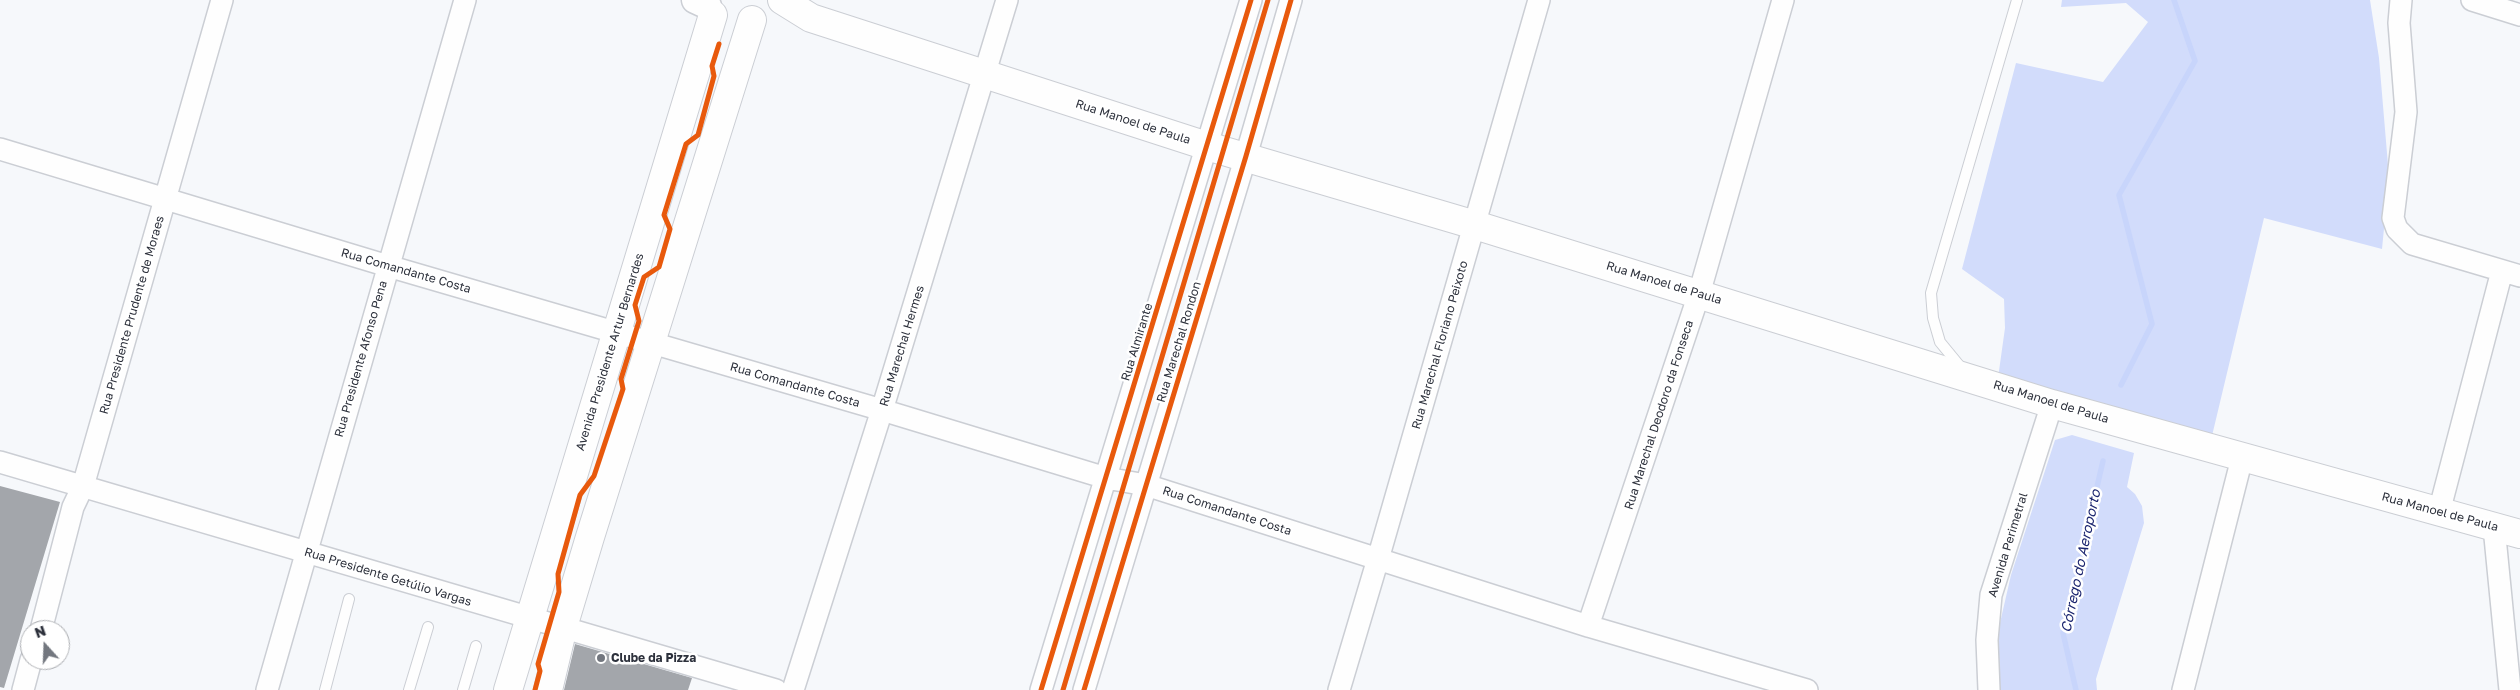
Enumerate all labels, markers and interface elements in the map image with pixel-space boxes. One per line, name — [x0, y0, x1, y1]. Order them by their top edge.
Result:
street label: Rua Manoel de Paula — [1074, 97, 1192, 147]
street label: Rua Presidente Prudente de Moraes — [97, 214, 167, 416]
street label: Rua Comandante Costa — [339, 246, 473, 296]
street label: Avenida Presidente Artur Bernardes — [573, 252, 647, 452]
street label: Rua Marechal Floriano Peixoto — [1409, 259, 1471, 431]
street label: Rua Manoel de Paula — [1604, 259, 1724, 307]
street label: Rua Presidente Afonso Pena — [332, 279, 390, 439]
street label: Rua Marechal Rondon — [1154, 280, 1204, 404]
street label: Rua Marechal Hermes — [877, 284, 927, 408]
street label: Rua Almirante — [1118, 301, 1156, 383]
street label: Rua Marechal Deodoro da Fonseca — [1621, 318, 1697, 512]
street label: Rua Comandante Costa — [728, 360, 862, 410]
street label: Rua Manoel de Paula — [1991, 378, 2111, 426]
street label: Rua Comandante Costa — [1161, 483, 1293, 539]
water label: Córrego do Aeroporto — [2058, 488, 2104, 634]
street label: Rua Manoel de Paula — [2380, 489, 2500, 535]
street label: Avenida Perimetral — [1985, 491, 2031, 599]
street label: Rua Presidente Getúlio Vargas — [303, 545, 473, 609]
north arrow — [20, 620, 70, 670]
text: N — [32, 622, 48, 641]
place label: Clube da Pizza — [611, 651, 696, 665]
marker: Clube da Pizza — [595, 652, 607, 664]

